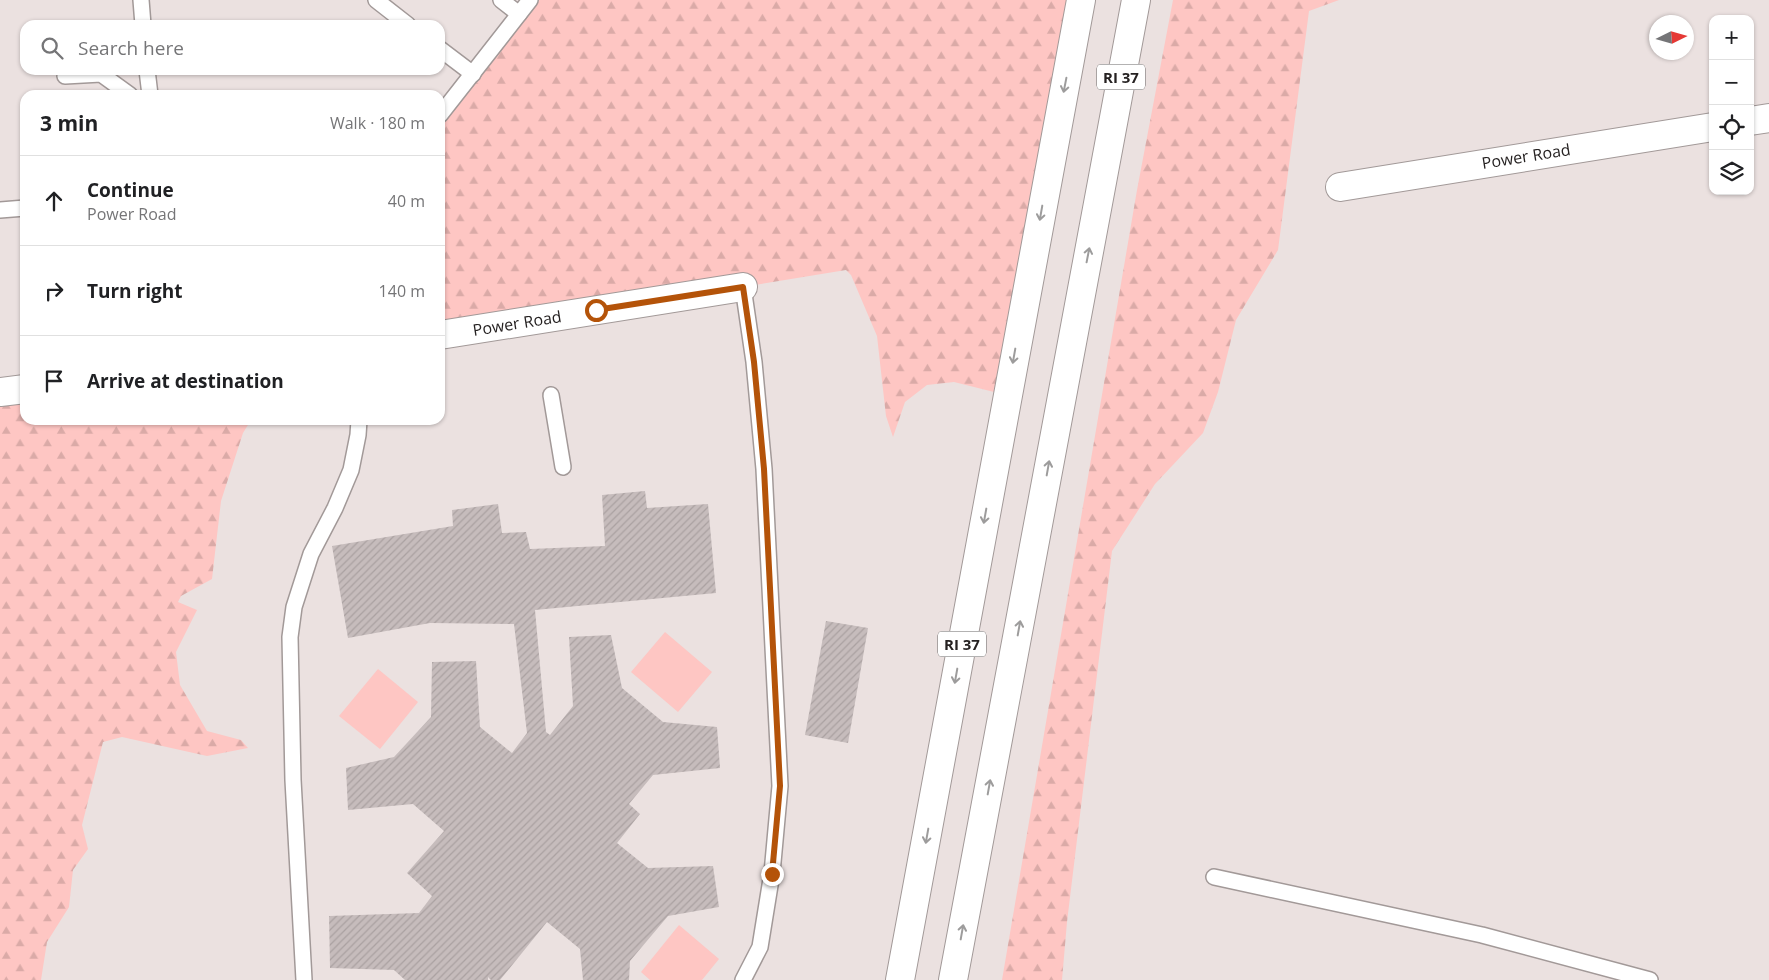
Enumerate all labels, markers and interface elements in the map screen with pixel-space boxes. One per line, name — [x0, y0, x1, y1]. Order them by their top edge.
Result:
north arrow — [1649, 15, 1694, 60]
map controls — [1709, 15, 1754, 195]
button: + — [1709, 15, 1754, 60]
search box — [20, 20, 445, 75]
icon: search — [38, 34, 66, 62]
text: Search here — [78, 35, 184, 61]
button: − — [1709, 60, 1754, 105]
road number: RI 37 — [1097, 64, 1145, 90]
one-way arrow — [1059, 76, 1069, 92]
button: locate — [1709, 105, 1754, 150]
text: 3 min — [40, 109, 98, 137]
text: Walk · 180 m — [330, 112, 425, 134]
street label: Power Road — [1480, 138, 1572, 174]
button: layers — [1709, 150, 1754, 195]
text: Continue — [87, 177, 174, 203]
icon: ahead — [40, 187, 68, 215]
text: 40 m — [388, 190, 425, 212]
text: Power Road — [87, 203, 177, 225]
one-way arrow — [1035, 204, 1045, 220]
one-way arrow — [1083, 247, 1093, 263]
icon: right — [40, 277, 68, 305]
text: Turn right — [87, 278, 182, 304]
text: 140 m — [379, 280, 425, 302]
route start — [585, 299, 608, 322]
street label: Power Road — [471, 305, 563, 341]
one-way arrow — [1009, 348, 1019, 364]
icon: arrive — [40, 367, 68, 395]
text: Arrive at destination — [87, 368, 284, 394]
one-way arrow — [1044, 460, 1053, 476]
one-way arrow — [980, 508, 989, 524]
one-way arrow — [1014, 620, 1024, 636]
road number: RI 37 — [938, 632, 986, 656]
one-way arrow — [950, 668, 960, 684]
one-way arrow — [985, 780, 994, 796]
one-way arrow — [921, 828, 931, 844]
route end — [761, 863, 784, 886]
one-way arrow — [958, 924, 968, 940]

